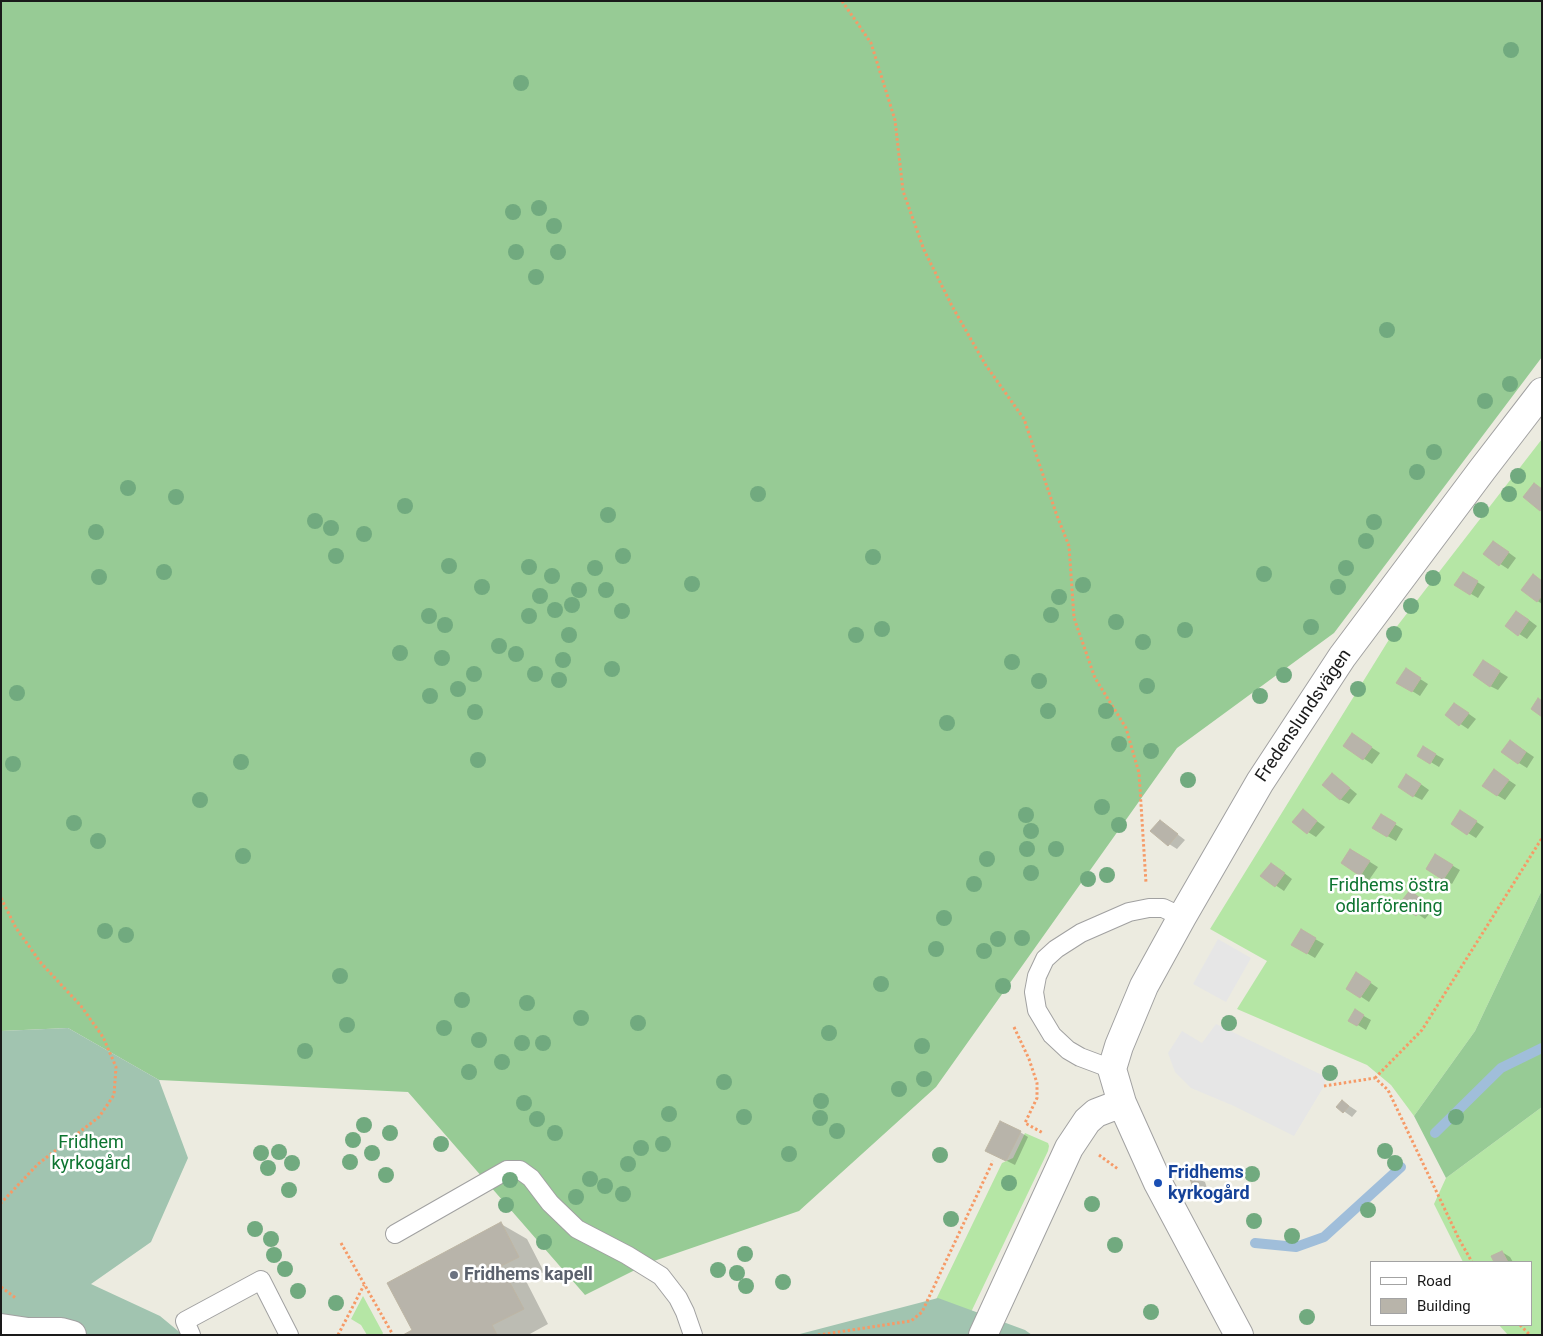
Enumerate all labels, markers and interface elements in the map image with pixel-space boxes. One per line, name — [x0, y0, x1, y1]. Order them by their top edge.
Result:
street label: Fredenslundsvägen — [1251, 645, 1357, 787]
park label: Fridhems östra odlarförening — [1329, 875, 1449, 918]
park label: Fridhem kyrkogård — [51, 1132, 131, 1174]
place label: Fridhems kyrkogård — [1168, 1162, 1250, 1204]
marker: Fridhems kyrkogård — [1152, 1177, 1164, 1189]
legend — [1370, 1261, 1533, 1326]
place label: Fridhems kapell — [464, 1264, 593, 1286]
marker: Fridhems kapell — [448, 1269, 460, 1281]
text: Road — [1417, 1272, 1451, 1290]
text: Building — [1417, 1297, 1471, 1315]

